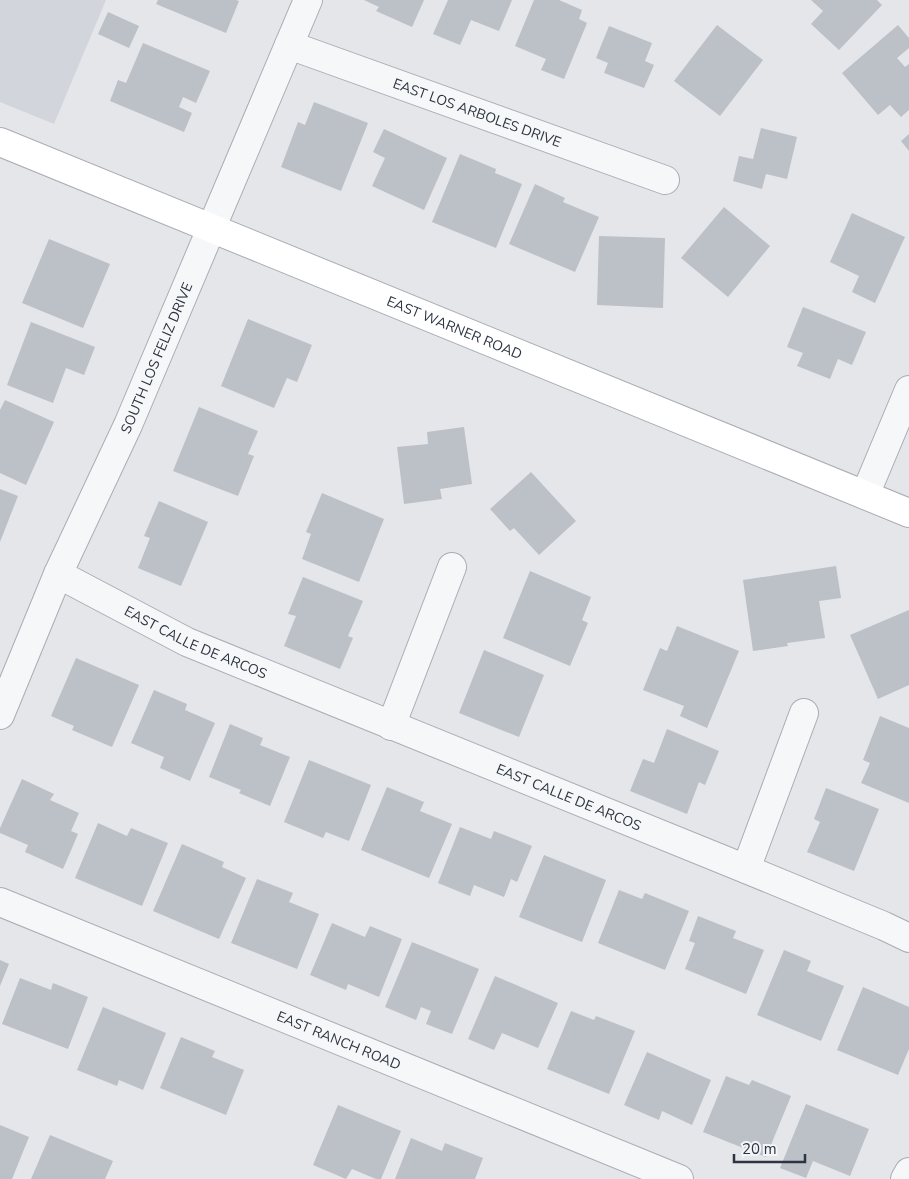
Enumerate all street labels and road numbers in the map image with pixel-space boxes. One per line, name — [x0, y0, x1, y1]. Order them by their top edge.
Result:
street label: EAST LOS ARBOLES DRIVE — [390, 74, 564, 152]
street label: SOUTH LOS FELIZ DRIVE — [116, 279, 197, 437]
street label: EAST WARNER ROAD — [384, 291, 525, 364]
street label: EAST CALLE DE ARCOS — [121, 601, 270, 683]
street label: EAST CALLE DE ARCOS — [493, 759, 645, 835]
street label: EAST RANCH ROAD — [274, 1006, 404, 1074]

